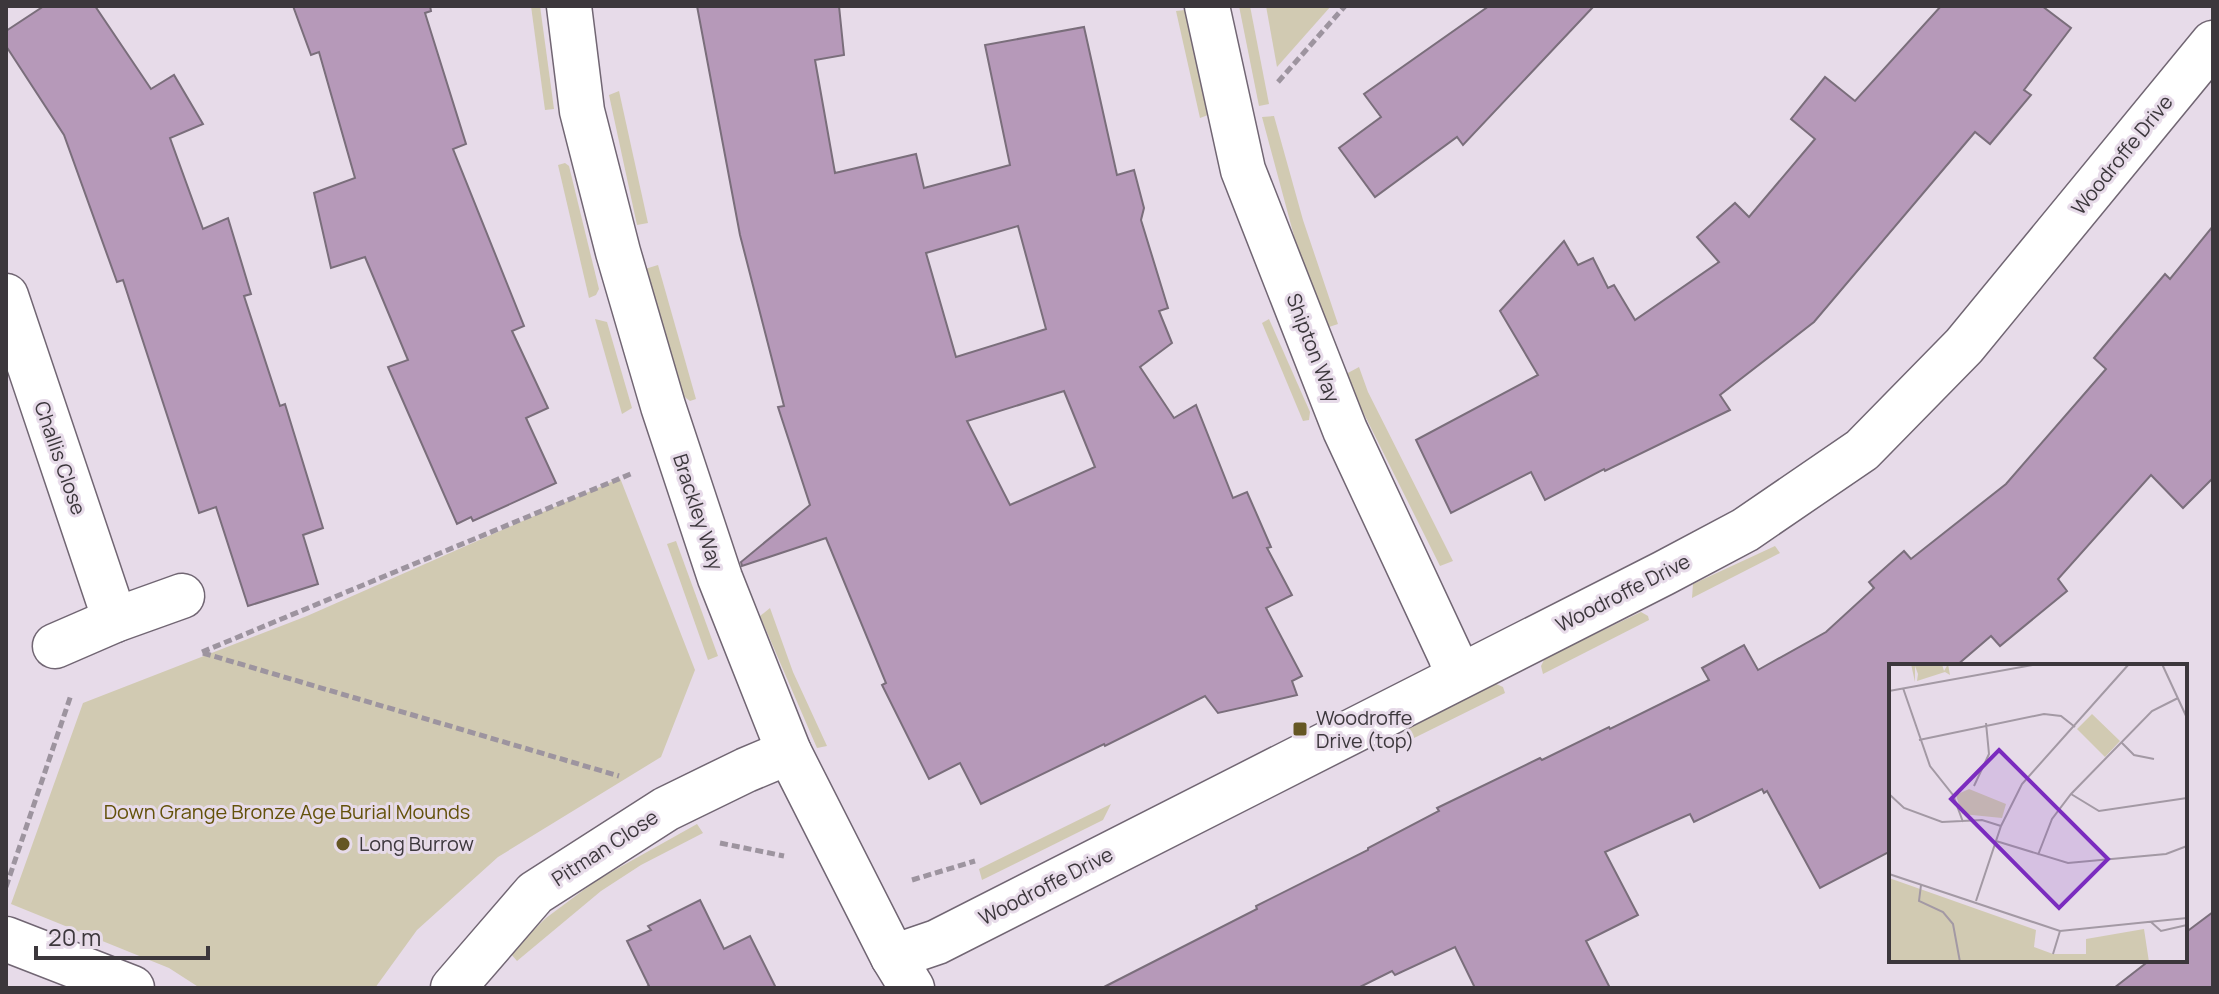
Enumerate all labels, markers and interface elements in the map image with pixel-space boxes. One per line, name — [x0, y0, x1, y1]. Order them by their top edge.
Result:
street label: Woodroffe Drive — [2065, 89, 2178, 220]
street label: Shipton Way — [1280, 289, 1347, 407]
street label: Challis Close — [28, 397, 93, 518]
street label: Brackley Way — [667, 450, 730, 574]
street label: Woodroffe Drive — [1551, 547, 1694, 638]
inset map — [1889, 664, 2187, 962]
place label: Woodroffe Drive (top) — [1316, 704, 1414, 754]
marker: Woodroffe Drive (top) — [1291, 720, 1309, 738]
park label: Down Grange Bronze Age Burial Mounds — [104, 798, 470, 825]
street label: Pitman Close — [546, 803, 663, 892]
place label: Long Burrow — [359, 830, 474, 857]
marker: Long Burrow — [334, 835, 352, 853]
street label: Woodroffe Drive — [974, 840, 1117, 931]
scale bar — [36, 910, 208, 960]
text: 20 m — [48, 920, 101, 953]

